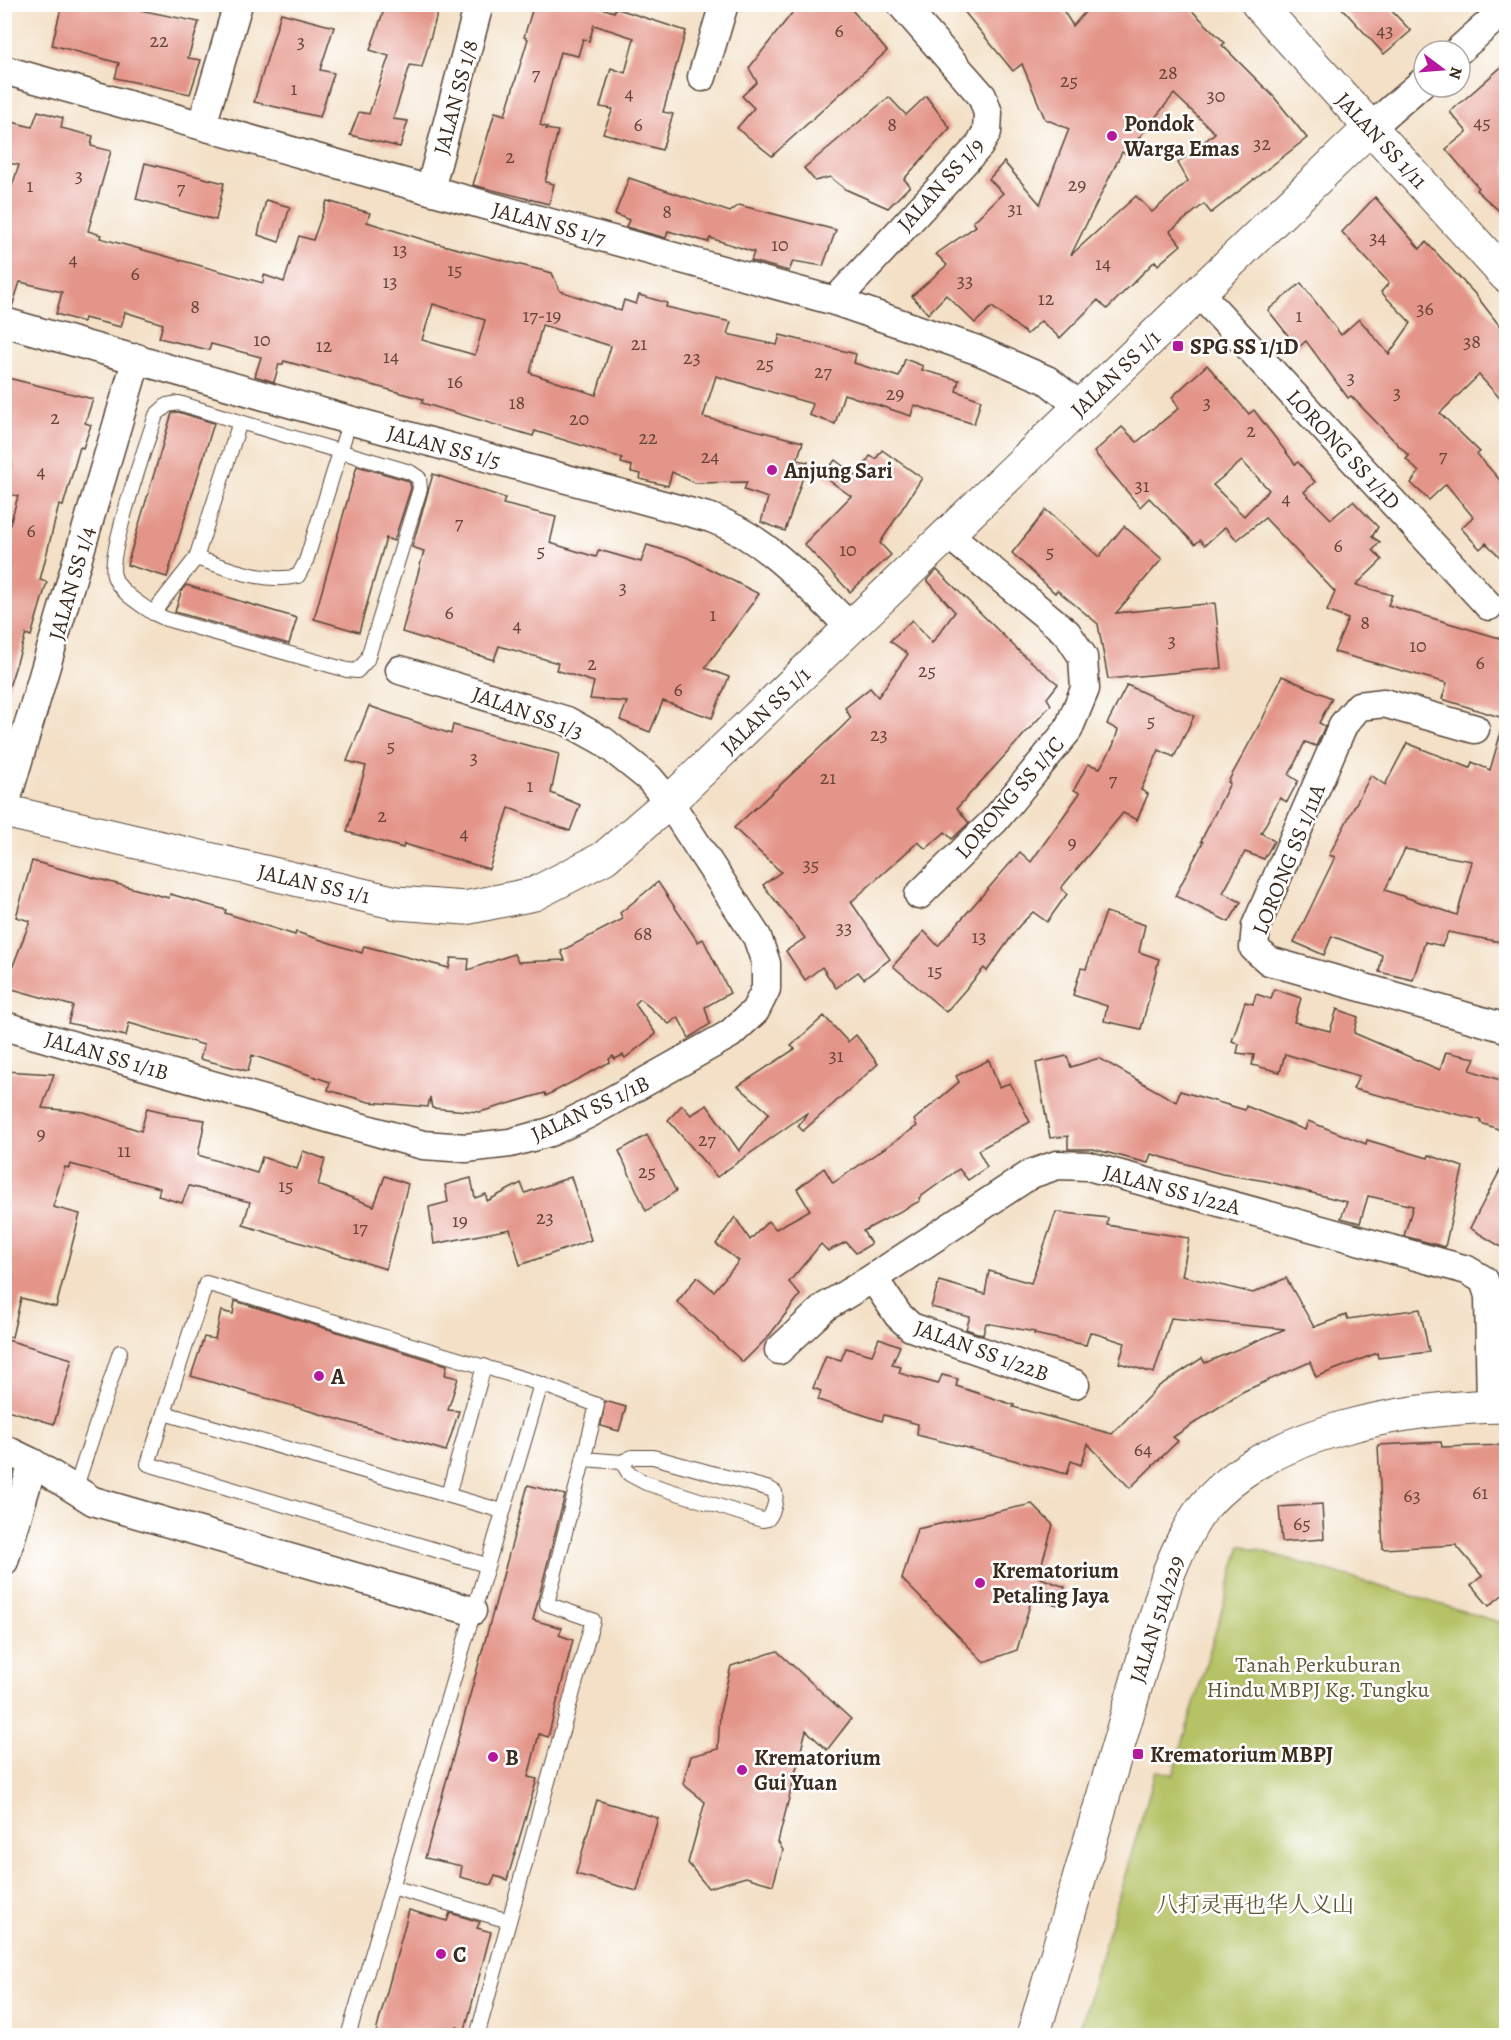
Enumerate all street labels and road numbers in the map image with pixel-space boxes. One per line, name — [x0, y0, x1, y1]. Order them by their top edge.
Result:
street label: JALAN SS 1/8 — [426, 37, 486, 158]
street label: JALAN SS 1/11 — [1329, 86, 1434, 196]
street label: JALAN SS 1/9 — [890, 131, 991, 238]
street label: JALAN SS 1/7 — [489, 194, 609, 254]
street label: JALAN SS 1/1 — [1064, 323, 1167, 424]
street label: LORONG SS 1/1D — [1279, 383, 1407, 517]
street label: JALAN SS 1/5 — [384, 417, 504, 477]
street label: JALAN SS 1/4 — [41, 523, 103, 644]
street label: JALAN SS 1/1 — [714, 660, 817, 761]
street label: JALAN SS 1/3 — [468, 679, 587, 747]
street label: LORONG SS 1/1C — [948, 730, 1071, 865]
street label: LORONG SS 1/11A — [1245, 779, 1333, 939]
street label: JALAN SS 1/1 — [255, 856, 373, 911]
street label: JALAN SS 1/1B — [41, 1024, 172, 1088]
street label: JALAN SS 1/1B — [526, 1068, 655, 1149]
street label: JALAN SS 1/22A — [1100, 1157, 1245, 1223]
street label: JALAN SS 1/22B — [910, 1313, 1053, 1389]
street label: JALAN 51A/229 — [1122, 1552, 1192, 1687]

